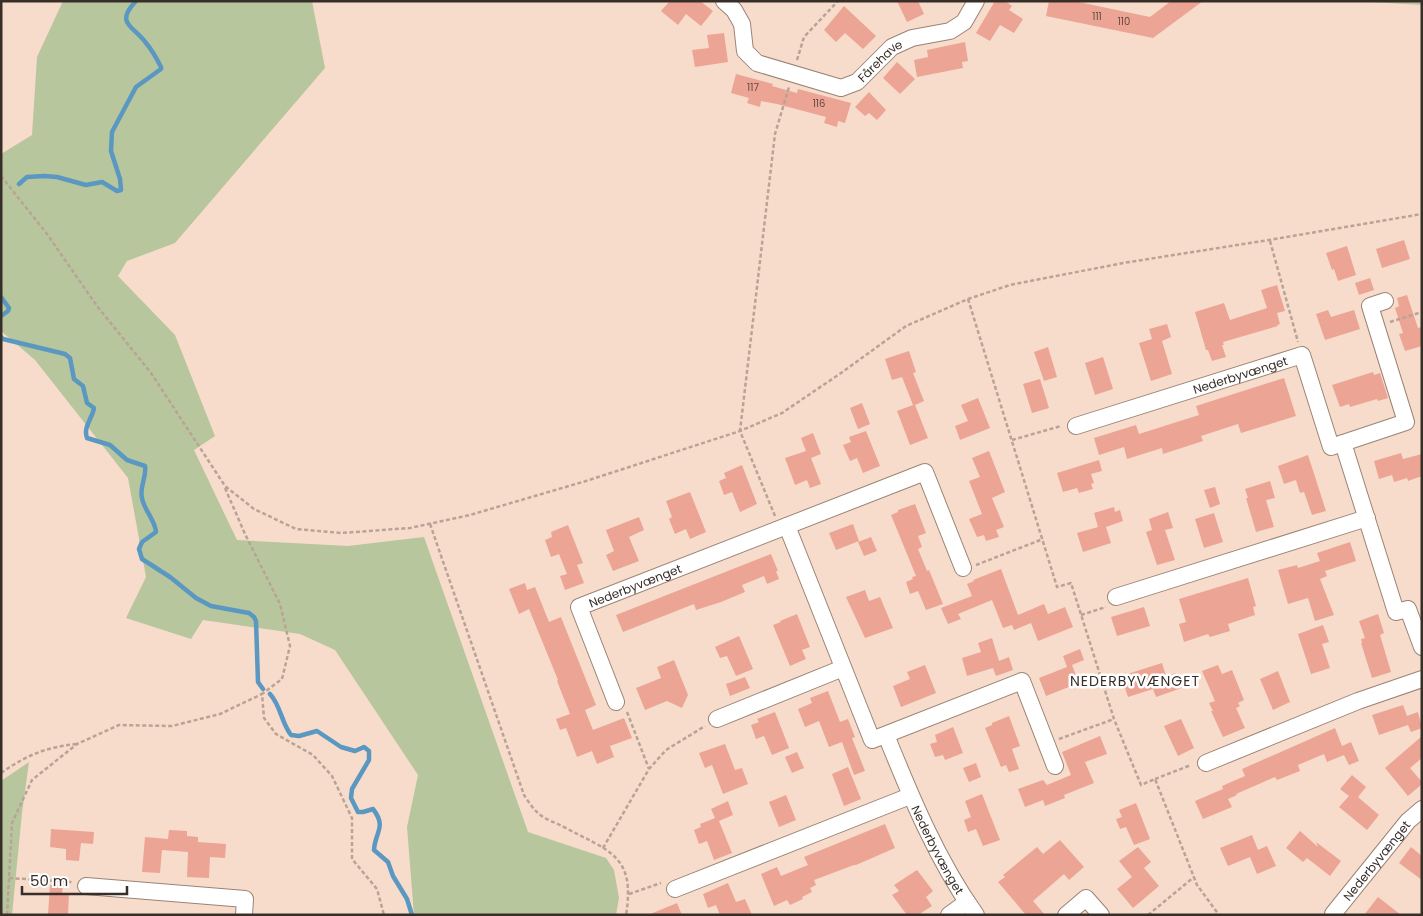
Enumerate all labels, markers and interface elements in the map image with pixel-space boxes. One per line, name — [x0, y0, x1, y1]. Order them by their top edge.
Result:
house number: 111 — [1092, 9, 1102, 24]
house number: 110 — [1118, 14, 1130, 29]
street label: Fårehave — [853, 35, 905, 86]
house number: 117 — [747, 80, 759, 95]
house number: 116 — [813, 96, 825, 111]
street label: Nederbyvænget — [1191, 352, 1290, 397]
street label: Nederbyvænget — [586, 559, 684, 611]
district label: NEDERBYVÆNGET — [1070, 671, 1200, 691]
street label: Nederbyvænget — [908, 802, 968, 897]
street label: Nederbyvænget — [1339, 817, 1414, 904]
scale bar — [22, 864, 128, 896]
text: 50 m — [30, 870, 68, 891]

